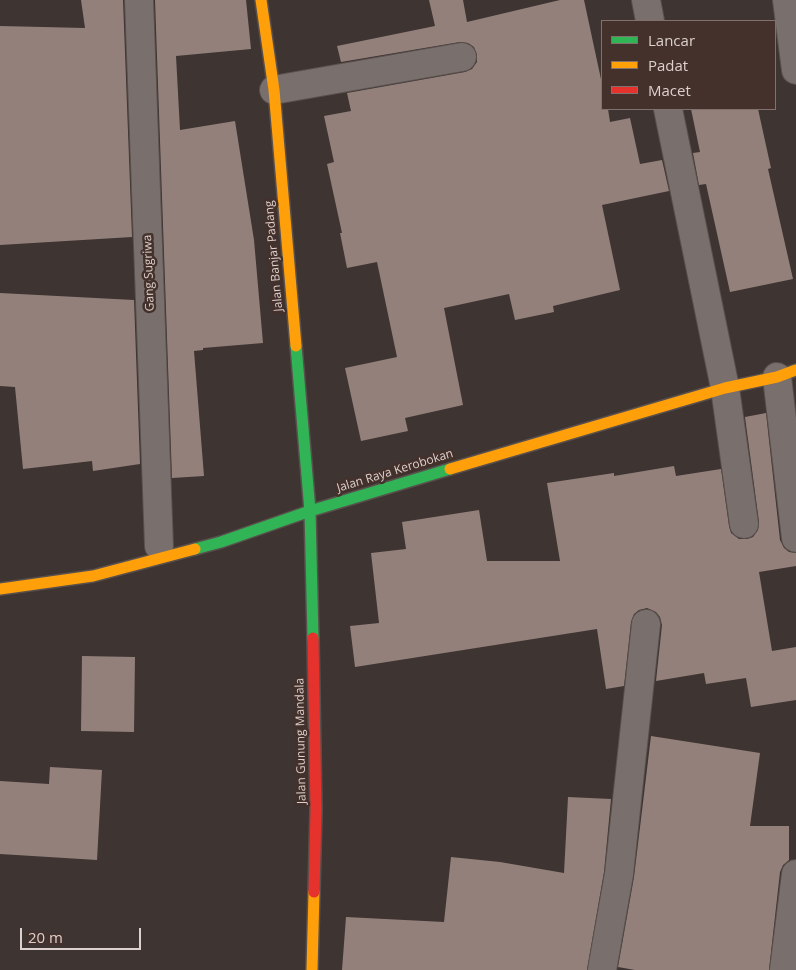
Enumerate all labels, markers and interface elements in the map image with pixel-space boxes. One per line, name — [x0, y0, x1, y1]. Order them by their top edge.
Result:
legend — [601, 20, 776, 110]
text: Lancar — [648, 30, 695, 50]
text: Padat — [648, 55, 688, 75]
text: Macet — [648, 80, 691, 100]
street label: Jalan Banjar Padang — [262, 200, 286, 312]
street label: Gang Sugriwa — [140, 234, 158, 312]
street label: Jalan Raya Kerobokan — [335, 446, 455, 496]
street label: Jalan Gunung Mandala — [293, 678, 309, 804]
scale bar — [22, 918, 144, 950]
text: 20 m — [28, 927, 63, 947]

